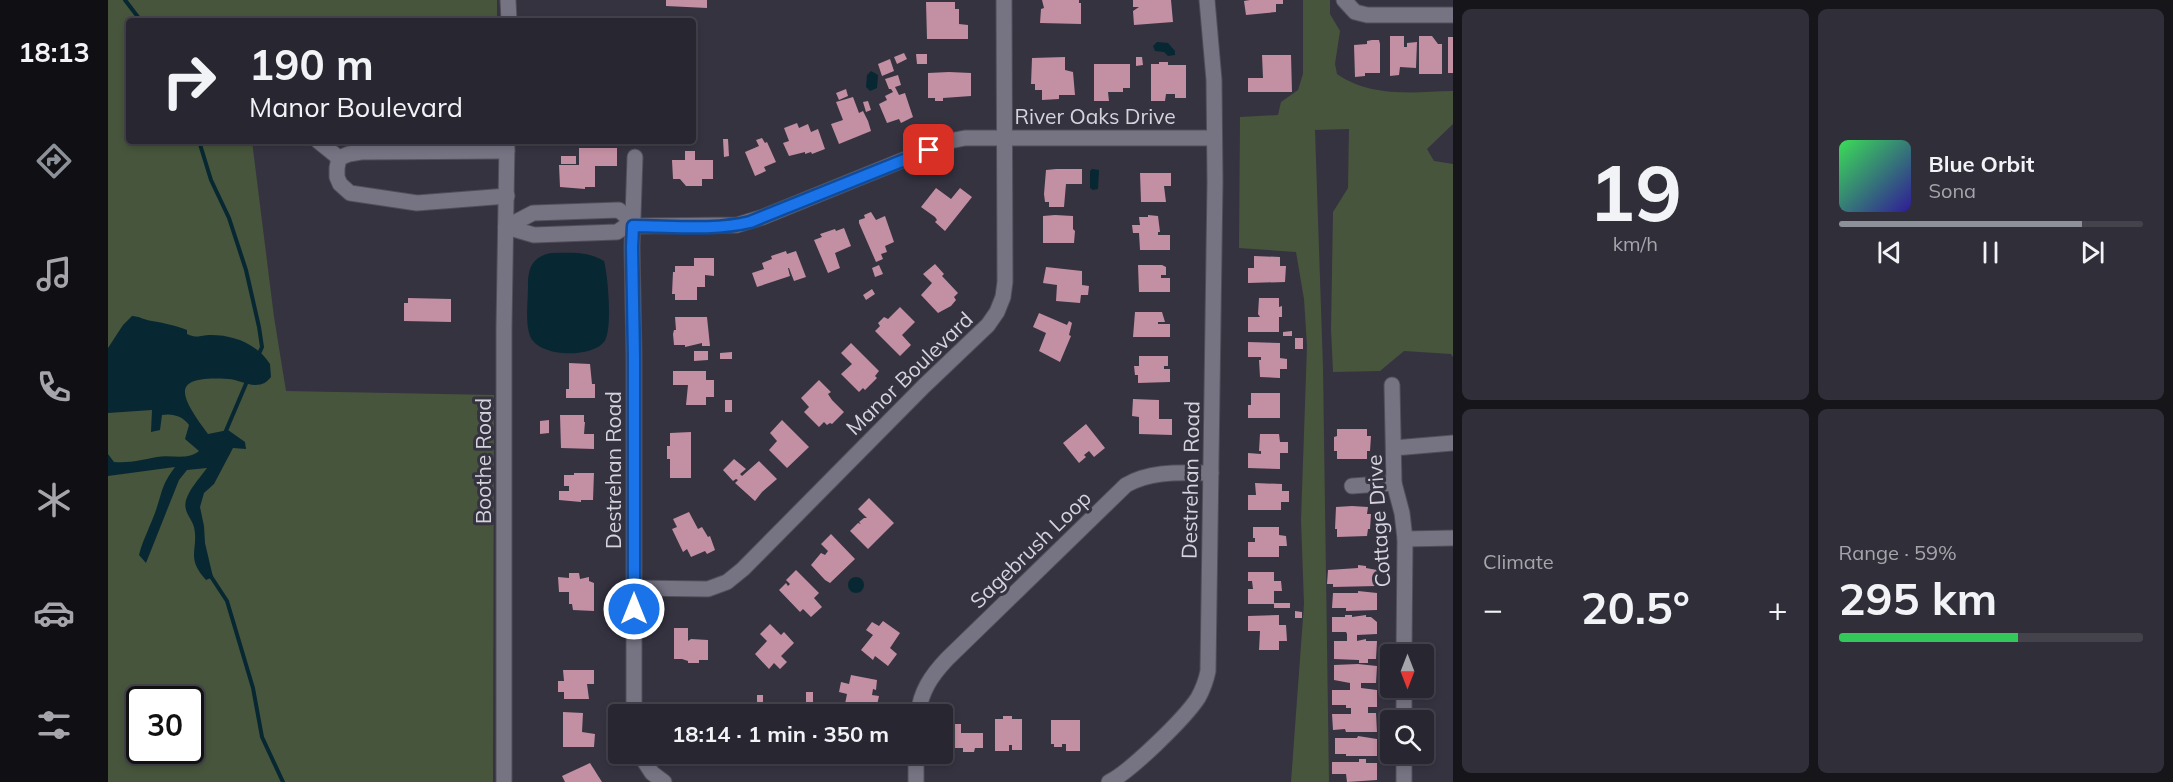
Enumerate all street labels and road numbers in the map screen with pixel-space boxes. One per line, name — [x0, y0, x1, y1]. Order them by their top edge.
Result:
street label: River Oaks Drive — [1014, 103, 1176, 129]
street label: Manor Boulevard — [840, 306, 978, 440]
street label: Destrehan Road — [600, 391, 626, 549]
street label: Boothe Road — [470, 398, 496, 524]
street label: Destrehan Road — [1176, 401, 1204, 559]
street label: Cottage Drive — [1360, 454, 1396, 588]
street label: Sagebrush Loop — [964, 485, 1096, 613]

